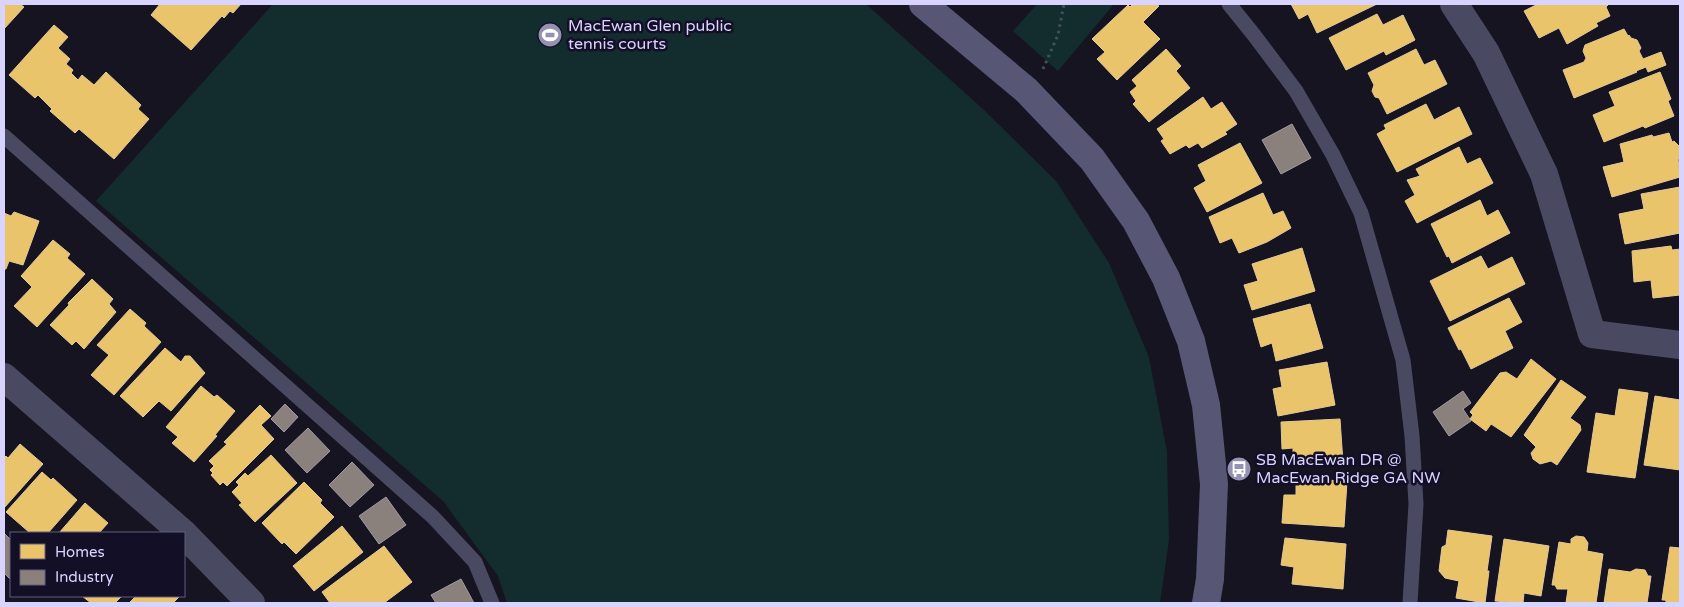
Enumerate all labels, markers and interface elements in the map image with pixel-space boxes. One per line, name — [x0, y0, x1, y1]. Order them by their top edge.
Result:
place label: MacEwan Glen public tennis courts — [568, 16, 732, 54]
sports icon: MacEwan Glen public tennis courts — [537, 22, 563, 48]
place label: SB MacEwan DR @ MacEwan Ridge GA NW — [1256, 450, 1440, 488]
bus stop icon: SB MacEwan DR @ MacEwan Ridge GA NW — [1226, 456, 1252, 482]
legend — [10, 532, 185, 597]
text: Homes — [55, 543, 105, 561]
text: Industry — [55, 568, 114, 586]

